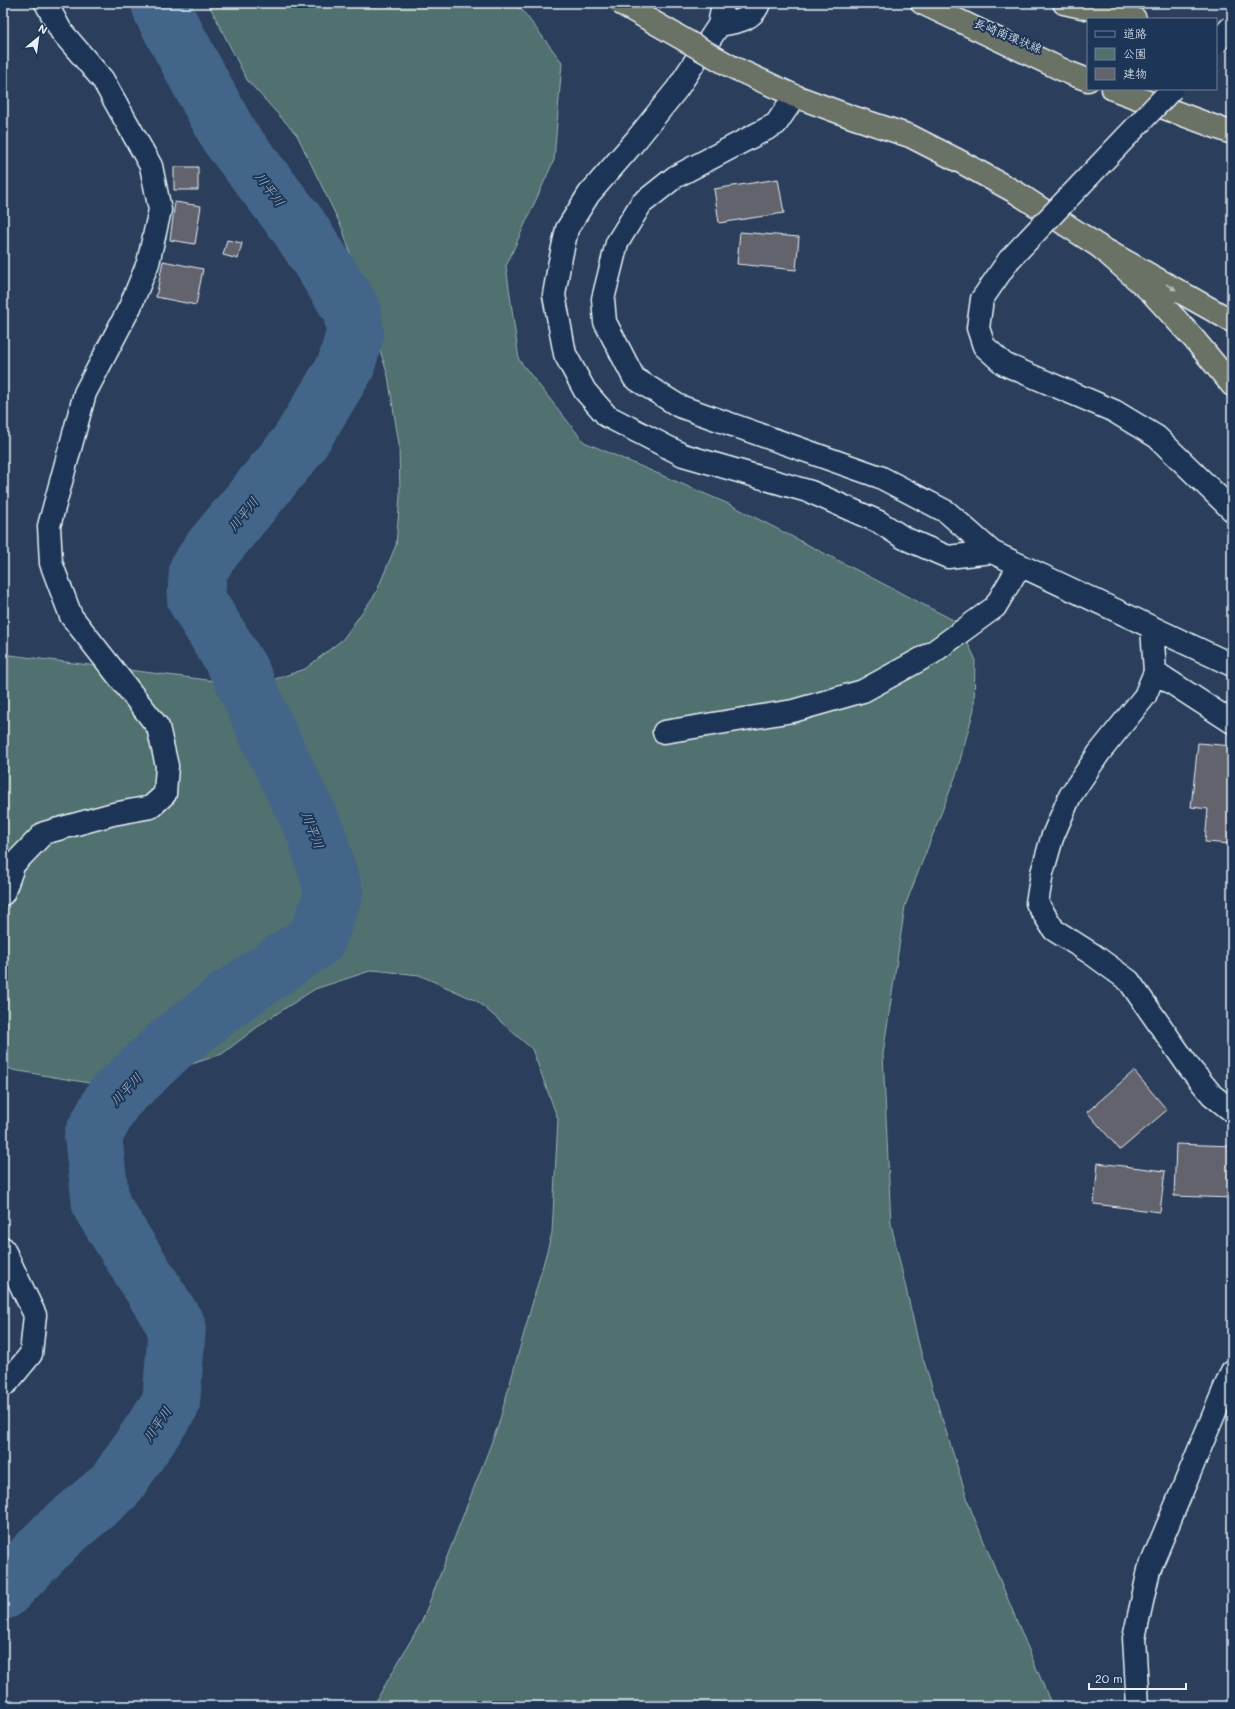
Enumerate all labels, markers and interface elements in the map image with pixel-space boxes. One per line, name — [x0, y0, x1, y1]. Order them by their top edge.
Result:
street label: 長崎南環状線 — [972, 14, 1045, 56]
north arrow — [18, 18, 58, 58]
legend — [1087, 18, 1217, 90]
text: N — [36, 20, 50, 37]
text: 道路 — [1123, 25, 1147, 41]
text: 公園 — [1123, 45, 1147, 61]
text: 建物 — [1123, 65, 1147, 81]
water label: 川平川 — [252, 168, 289, 209]
one-way arrow — [1165, 283, 1177, 290]
water label: 川平川 — [224, 493, 261, 534]
water label: 川平川 — [299, 809, 328, 851]
water label: 川平川 — [106, 1069, 145, 1109]
water label: 川平川 — [139, 1403, 175, 1445]
scale bar — [1089, 1665, 1186, 1691]
text: 20 m — [1095, 1670, 1123, 1686]

